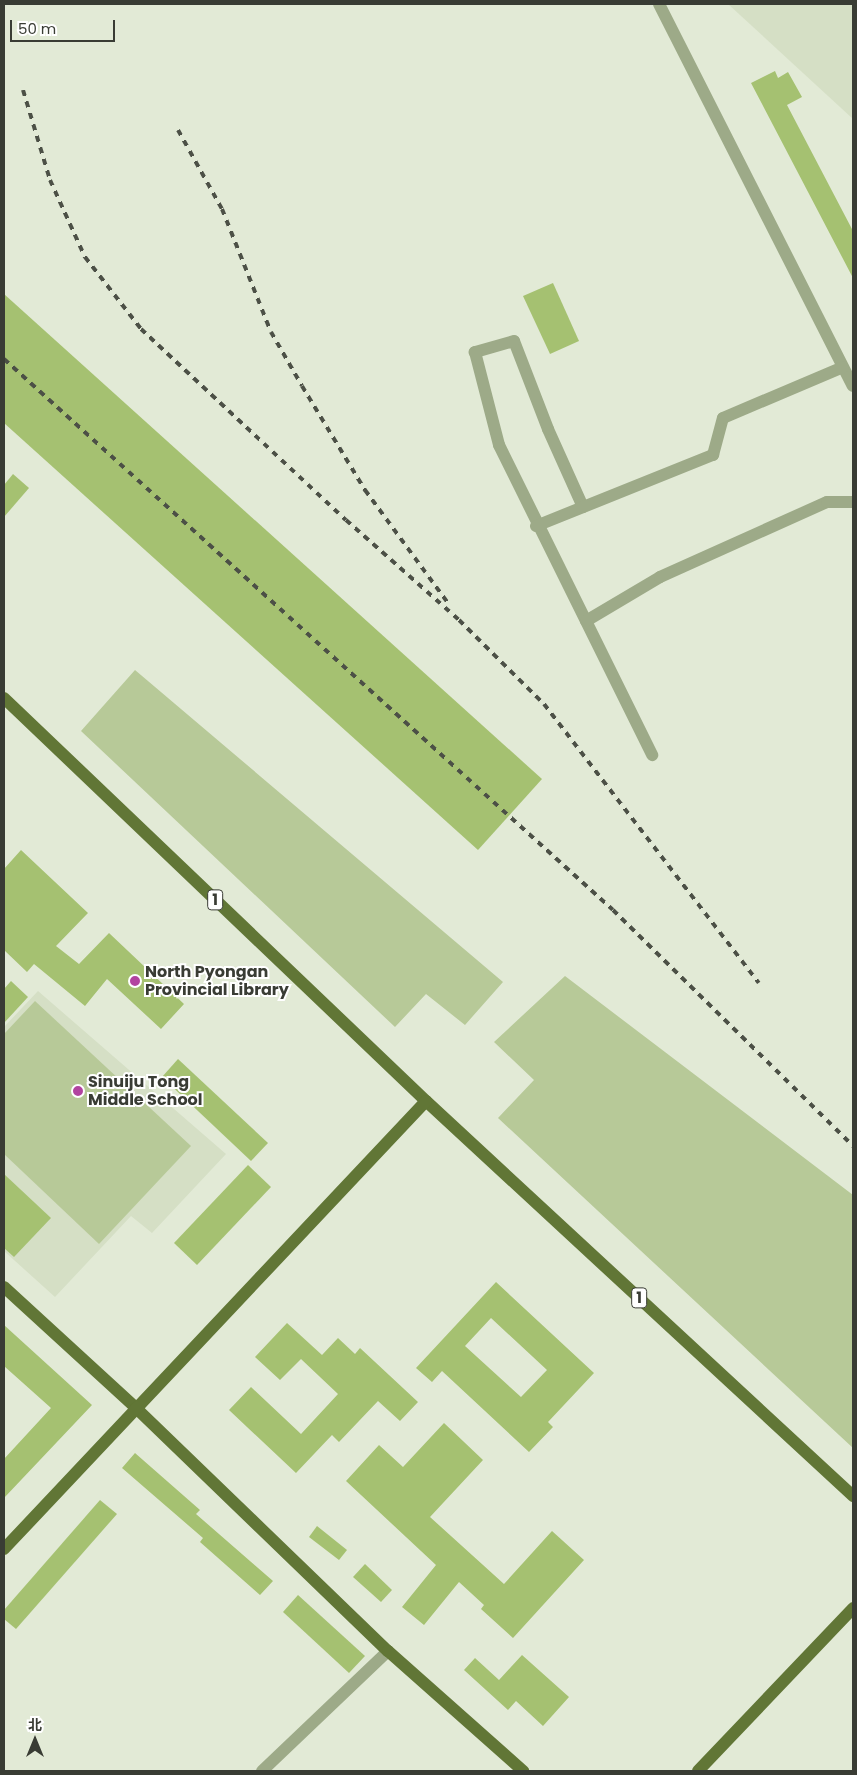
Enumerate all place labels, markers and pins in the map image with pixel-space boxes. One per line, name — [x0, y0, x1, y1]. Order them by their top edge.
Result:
place label: North Pyongan Provincial Library — [145, 962, 289, 1000]
marker: North Pyongan Provincial Library — [129, 975, 141, 987]
place label: Sinuiju Tong Middle School — [88, 1072, 203, 1110]
marker: Sinuiju Tong Middle School — [72, 1085, 84, 1097]

